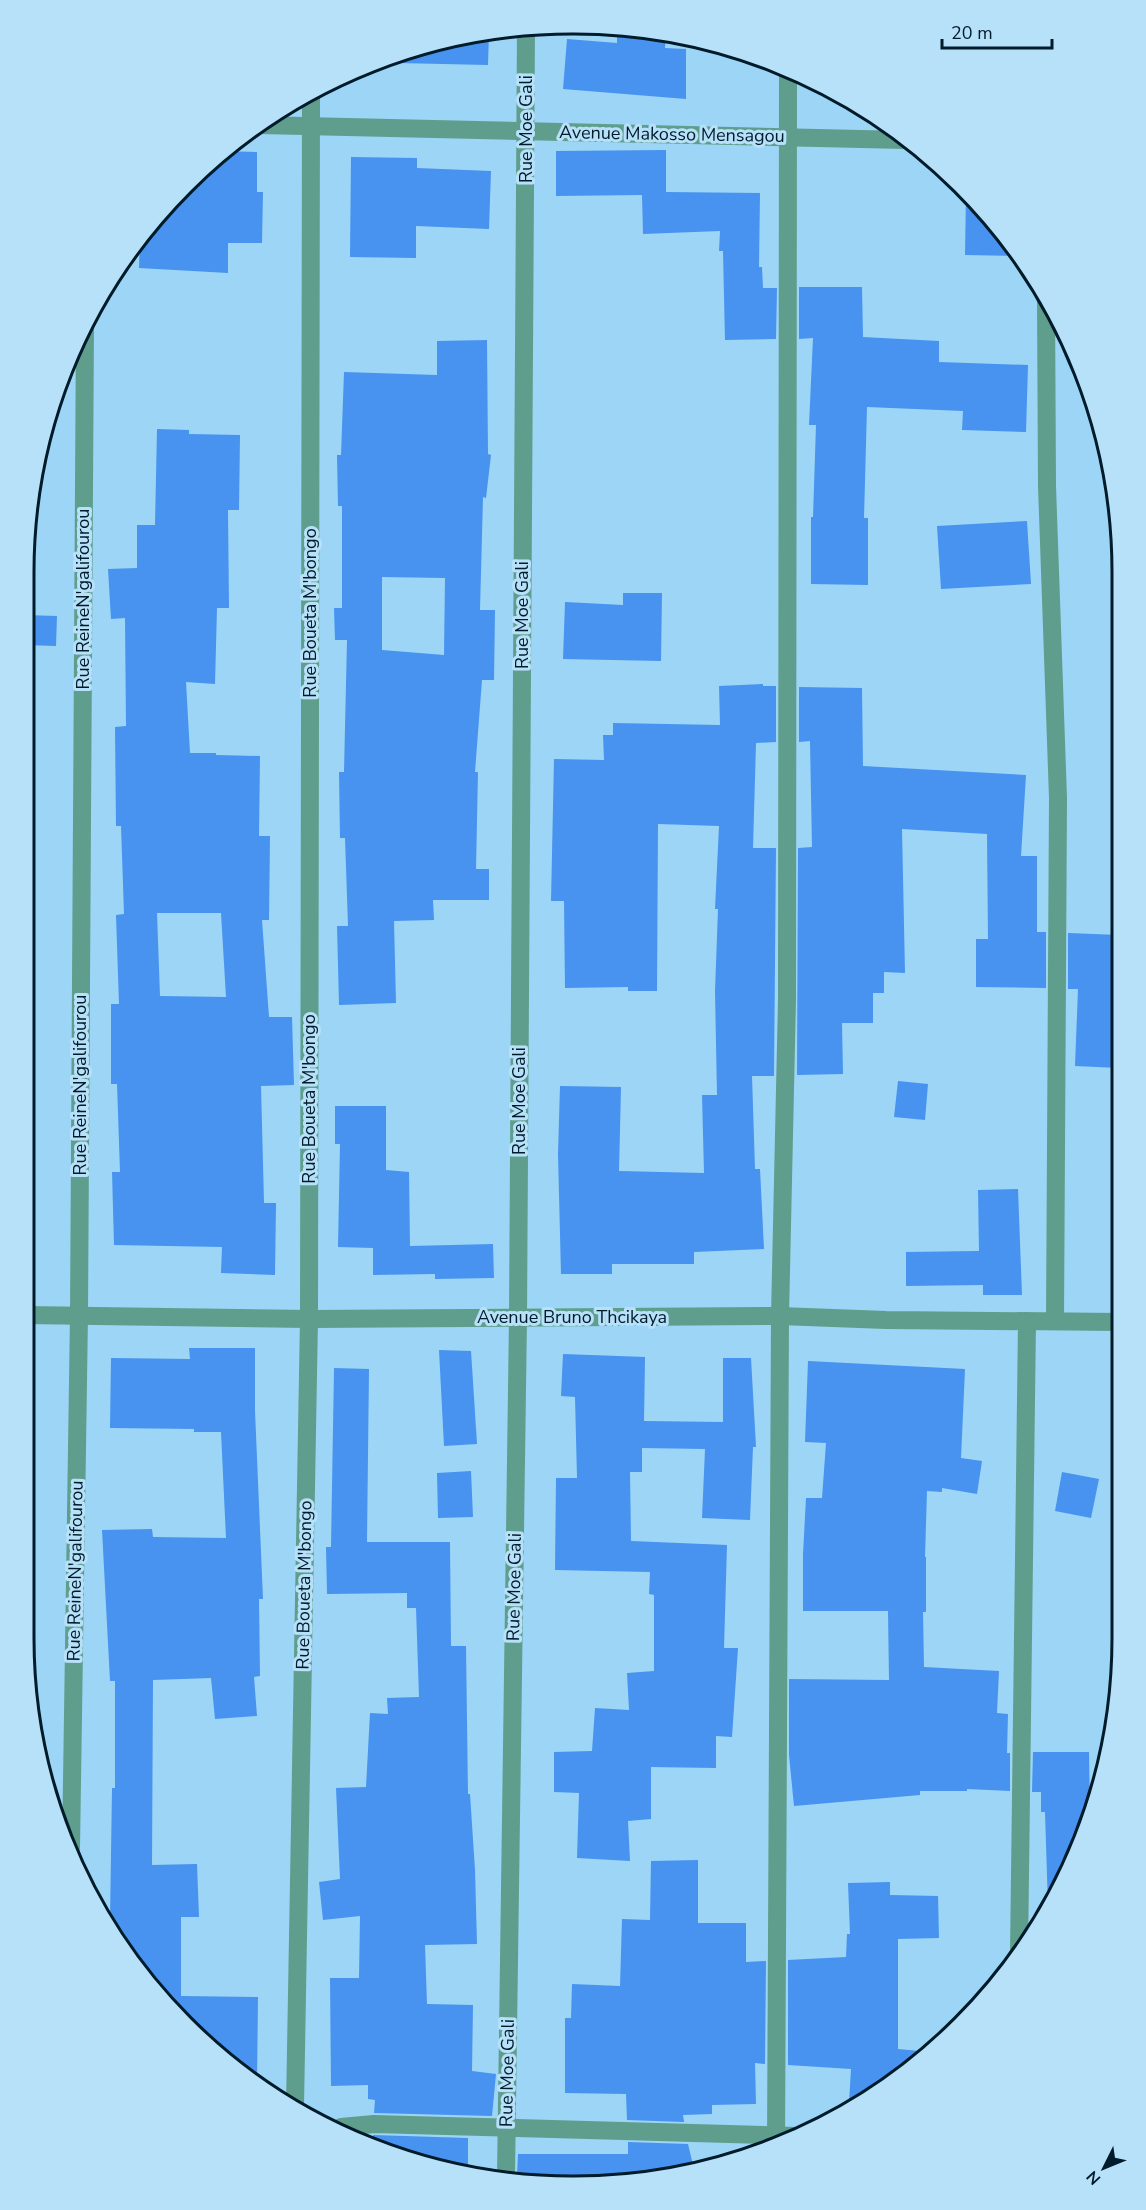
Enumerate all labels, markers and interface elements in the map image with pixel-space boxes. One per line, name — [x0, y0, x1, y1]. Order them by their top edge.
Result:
scale bar — [942, 12, 1052, 50]
text: 20 m — [951, 21, 993, 45]
street label: Rue Moe Gali — [514, 75, 538, 183]
street label: Avenue Makosso Mensagou — [559, 120, 785, 148]
street label: Rue ReineN'galifourou — [71, 509, 95, 689]
street label: Rue Boueta M'bongo — [298, 528, 322, 698]
street label: Rue Moe Gali — [510, 561, 534, 669]
street label: Rue ReineN'galifourou — [68, 995, 92, 1175]
street label: Rue Boueta M'bongo — [297, 1014, 321, 1184]
street label: Rue Moe Gali — [507, 1047, 531, 1155]
street label: Avenue Bruno Thcikaya — [477, 1305, 667, 1329]
street label: Rue ReineN'galifourou — [61, 1480, 89, 1662]
street label: Rue Boueta M'bongo — [291, 1500, 317, 1670]
street label: Rue Moe Gali — [501, 1533, 527, 1641]
street label: Rue Moe Gali — [494, 2019, 520, 2127]
north arrow — [1074, 2138, 1134, 2198]
text: N — [1082, 2166, 1106, 2189]

